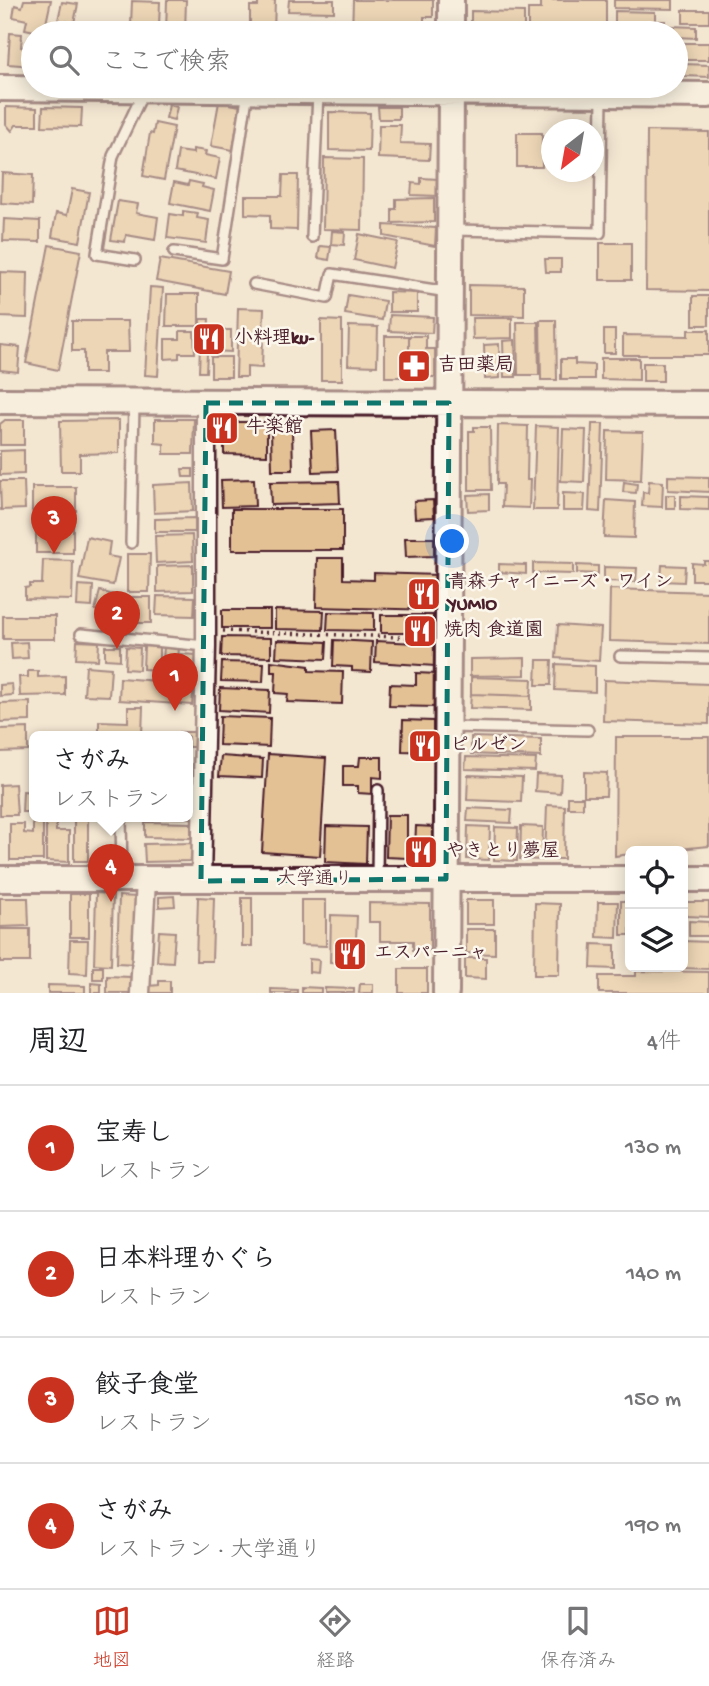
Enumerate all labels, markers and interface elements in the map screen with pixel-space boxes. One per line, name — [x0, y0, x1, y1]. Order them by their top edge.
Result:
search box — [21, 21, 688, 98]
icon: search — [45, 41, 83, 79]
text: ここで検索 — [101, 49, 231, 80]
north arrow — [541, 119, 604, 182]
restaurant icon: 小料理ku- — [190, 320, 228, 358]
place label: 小料理ku- — [234, 327, 314, 351]
pharmacy icon: 吉田薬局 — [395, 347, 433, 385]
place label: 吉田薬局 — [438, 354, 514, 378]
restaurant icon: 牛楽館 — [203, 409, 241, 447]
place label: 牛楽館 — [246, 416, 303, 440]
pin: 3 — [31, 496, 77, 554]
your location — [435, 524, 469, 558]
place label: 青森チャイニーズ・ワイン YUMIO — [446, 571, 673, 617]
restaurant icon: 青森チャイニーズ・ワイン YUMIO — [405, 575, 443, 613]
pin: 2 — [94, 591, 140, 649]
restaurant icon: 焼肉 食道園 — [401, 612, 439, 650]
place label: 焼肉 食道園 — [444, 619, 544, 643]
pin: 1 — [152, 653, 198, 711]
restaurant icon: ピルゼン — [406, 727, 444, 765]
popup — [29, 731, 193, 822]
place label: ピルゼン — [450, 735, 527, 758]
text: さがみ — [53, 748, 131, 779]
text: レストラン — [53, 788, 169, 815]
restaurant icon: やきとり夢屋 — [402, 833, 440, 871]
place label: やきとり夢屋 — [446, 840, 560, 864]
pin: 4 — [88, 844, 134, 902]
map controls — [625, 846, 688, 972]
button: locate — [625, 846, 688, 909]
street label: 大学通り — [277, 869, 353, 892]
button: layers — [625, 909, 688, 972]
restaurant icon: エスパーニャ — [331, 935, 369, 973]
place label: エスパーニャ — [374, 943, 488, 966]
text: 周辺 — [28, 1027, 88, 1062]
text: 4件 — [647, 1030, 681, 1057]
text: 宝寿し — [95, 1120, 173, 1151]
text: 1 — [46, 1135, 56, 1162]
text: 130 m — [625, 1135, 681, 1162]
text: レストラン — [95, 1160, 212, 1187]
text: 日本料理かぐら — [95, 1246, 277, 1277]
text: 2 — [45, 1261, 57, 1288]
text: 140 m — [626, 1261, 681, 1288]
text: レストラン — [95, 1286, 212, 1313]
text: 餃子食堂 — [95, 1372, 199, 1403]
text: 3 — [45, 1387, 57, 1414]
text: 150 m — [625, 1387, 681, 1414]
text: レストラン — [95, 1412, 212, 1439]
text: さがみ — [95, 1498, 173, 1529]
text: 4 — [46, 1513, 56, 1540]
text: 190 m — [625, 1513, 681, 1540]
text: レストラン · 大学通り — [95, 1538, 322, 1565]
tab: 地図 — [93, 1602, 131, 1674]
tab: 経路 — [316, 1602, 354, 1674]
tab: 保存済み — [540, 1602, 616, 1674]

